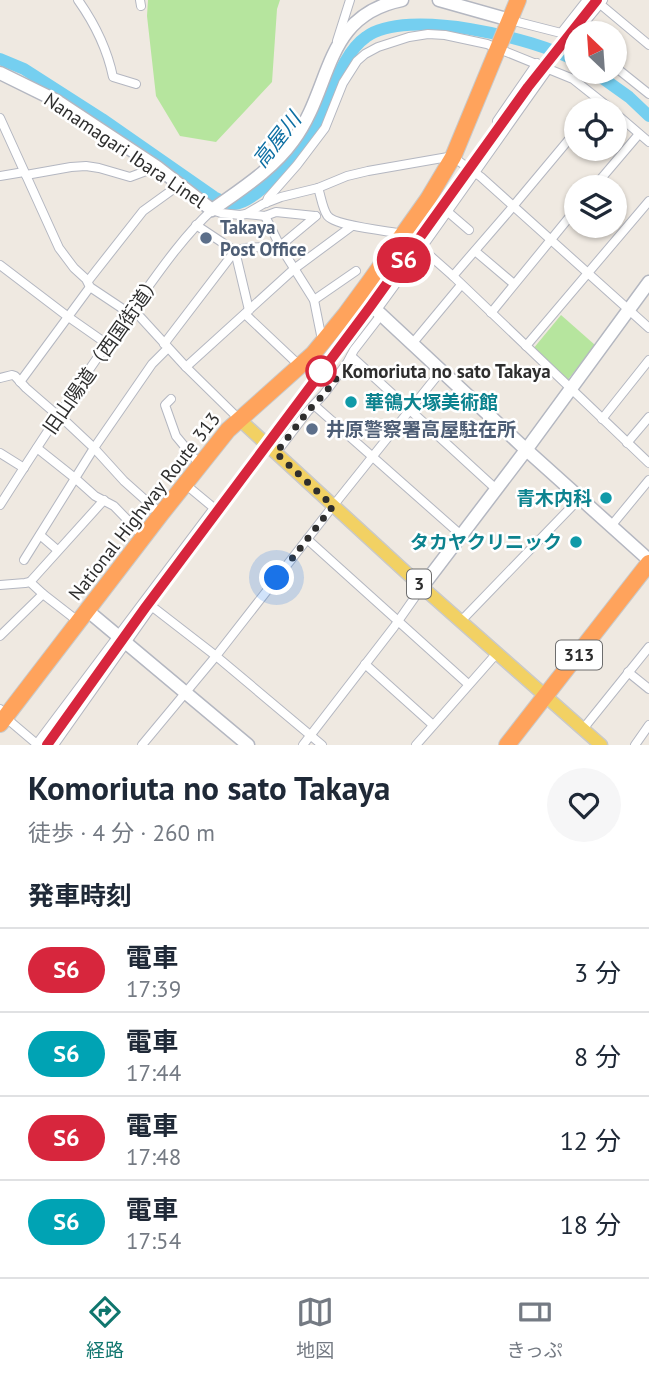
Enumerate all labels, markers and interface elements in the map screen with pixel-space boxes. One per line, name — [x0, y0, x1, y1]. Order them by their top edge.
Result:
north arrow — [564, 21, 626, 84]
map controls — [564, 21, 627, 238]
street label: Nanamagari Ibara Linel — [40, 87, 211, 213]
button: locate — [564, 98, 627, 161]
water label: 高屋川 — [247, 105, 308, 173]
button: layers — [564, 175, 627, 238]
place label: Takaya Post Office — [220, 215, 307, 261]
marker: Takaya Post Office — [198, 230, 214, 246]
line badge: S6 — [372, 237, 436, 283]
text: S6 — [391, 244, 417, 275]
street label: 旧山陽道（西国街道） — [38, 269, 166, 439]
marker: Komoriuta no sato Takaya — [306, 356, 336, 386]
place label: Komoriuta no sato Takaya — [342, 359, 551, 383]
place label: 華鴒大塚美術館 — [365, 390, 498, 414]
marker: 華鴒大塚美術館 — [343, 394, 359, 410]
street label: National Highway Route 313 — [63, 407, 225, 605]
place label: 井原警察署高屋駐在所 — [326, 417, 516, 441]
marker: 井原警察署高屋駐在所 — [304, 421, 320, 437]
place label: 青木内科 — [516, 486, 592, 510]
marker: 青木内科 — [598, 490, 614, 506]
place label: タカヤクリニック — [410, 530, 562, 554]
marker: タカヤクリニック — [568, 534, 584, 550]
your location — [259, 560, 294, 595]
road number: 3 — [407, 570, 431, 598]
road number: 313 — [556, 640, 602, 670]
text: Komoriuta no sato Takaya — [28, 766, 390, 809]
button: heart — [547, 768, 621, 842]
text: 徒歩 · 4 分 · 260 m — [28, 818, 215, 847]
text: 発車時刻 — [28, 879, 132, 912]
text: 電車 — [126, 941, 178, 974]
text: S6 — [53, 954, 80, 985]
text: 3 分 — [574, 956, 621, 989]
text: 17:39 — [126, 974, 181, 1003]
text: 電車 — [126, 1025, 178, 1058]
text: S6 — [53, 1038, 80, 1069]
text: 8 分 — [574, 1040, 621, 1073]
text: 17:44 — [126, 1058, 181, 1087]
text: 電車 — [126, 1109, 178, 1142]
text: S6 — [53, 1122, 80, 1153]
text: 12 分 — [560, 1124, 621, 1157]
text: 17:48 — [126, 1142, 181, 1171]
text: 電車 — [126, 1193, 178, 1226]
text: S6 — [53, 1206, 80, 1237]
text: 18 分 — [560, 1208, 621, 1241]
text: 17:54 — [126, 1226, 181, 1255]
tab: 経路 — [86, 1293, 124, 1362]
tab: 地図 — [296, 1293, 334, 1362]
tab: きっぷ — [507, 1293, 563, 1362]

